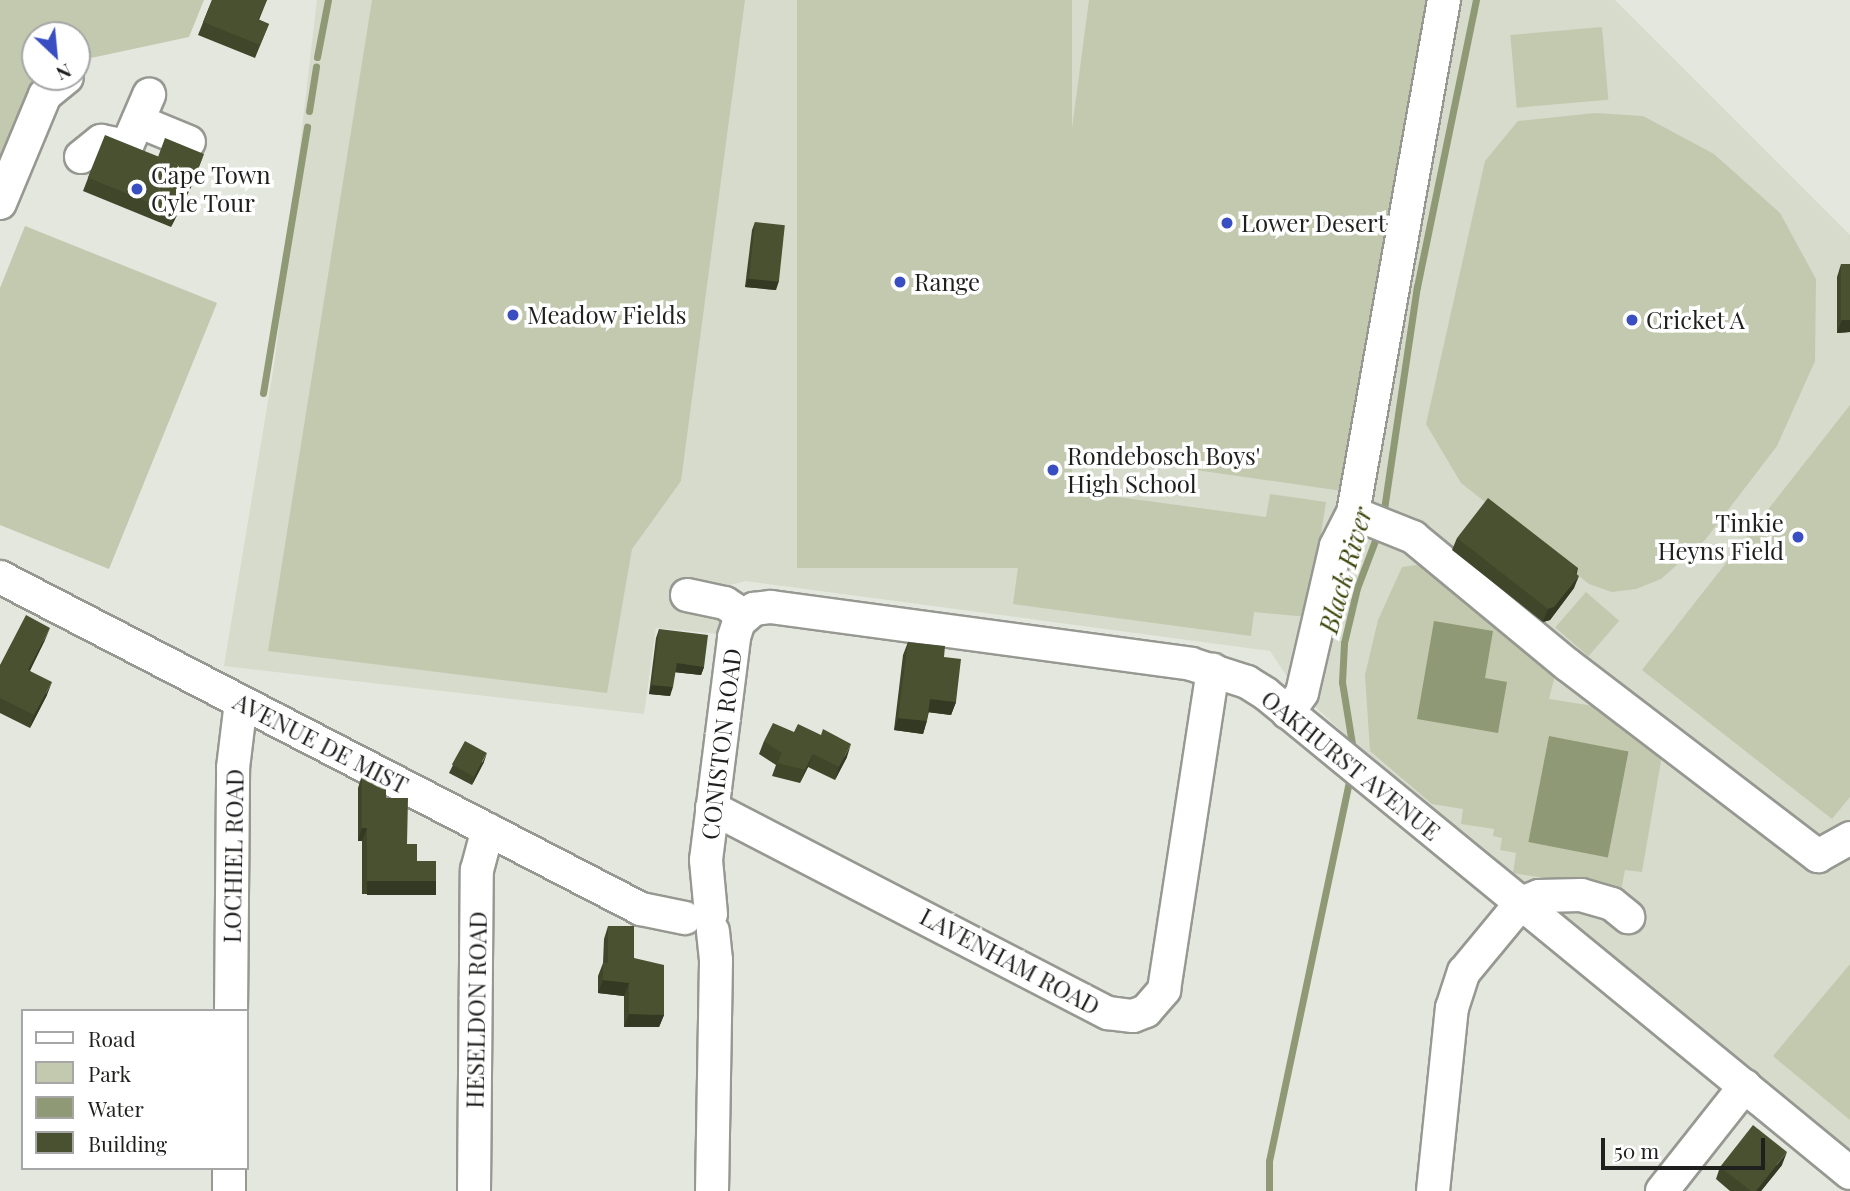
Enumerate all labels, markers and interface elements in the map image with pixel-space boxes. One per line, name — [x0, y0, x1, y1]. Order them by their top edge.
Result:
north arrow — [21, 21, 91, 91]
text: N — [52, 58, 76, 88]
place label: Cape Town Cyle Tour — [151, 161, 271, 217]
marker: Cape Town Cyle Tour — [129, 181, 145, 197]
place label: Lower Desert — [1241, 209, 1387, 237]
marker: Lower Desert — [1219, 215, 1235, 231]
place label: Range — [914, 268, 980, 296]
marker: Range — [892, 274, 908, 290]
place label: Meadow Fields — [527, 301, 687, 329]
place label: Cricket A — [1646, 306, 1746, 334]
marker: Meadow Fields — [505, 307, 521, 323]
marker: Cricket A — [1624, 312, 1640, 328]
place label: Rondebosch Boys' High School — [1067, 442, 1260, 498]
marker: Rondebosch Boys' High School — [1045, 462, 1061, 478]
water label: Black River — [1312, 503, 1378, 637]
place label: Tinkie Heyns Field — [1658, 509, 1784, 565]
marker: Tinkie Heyns Field — [1790, 529, 1806, 545]
street label: CONISTON ROAD — [695, 647, 747, 841]
street label: OAKHURST AVENUE — [1255, 684, 1447, 846]
street label: AVENUE DE MIST — [229, 687, 413, 799]
street label: LOCHIEL ROAD — [217, 769, 249, 943]
street label: LAVENHAM ROAD — [915, 901, 1105, 1021]
street label: HESELDON ROAD — [460, 911, 492, 1109]
legend — [21, 1009, 248, 1170]
text: Road — [88, 1024, 136, 1052]
text: Park — [88, 1059, 131, 1087]
text: Water — [88, 1094, 144, 1122]
scale bar — [1605, 1124, 1770, 1168]
text: Building — [88, 1129, 167, 1157]
text: 50 m — [1614, 1136, 1659, 1164]

